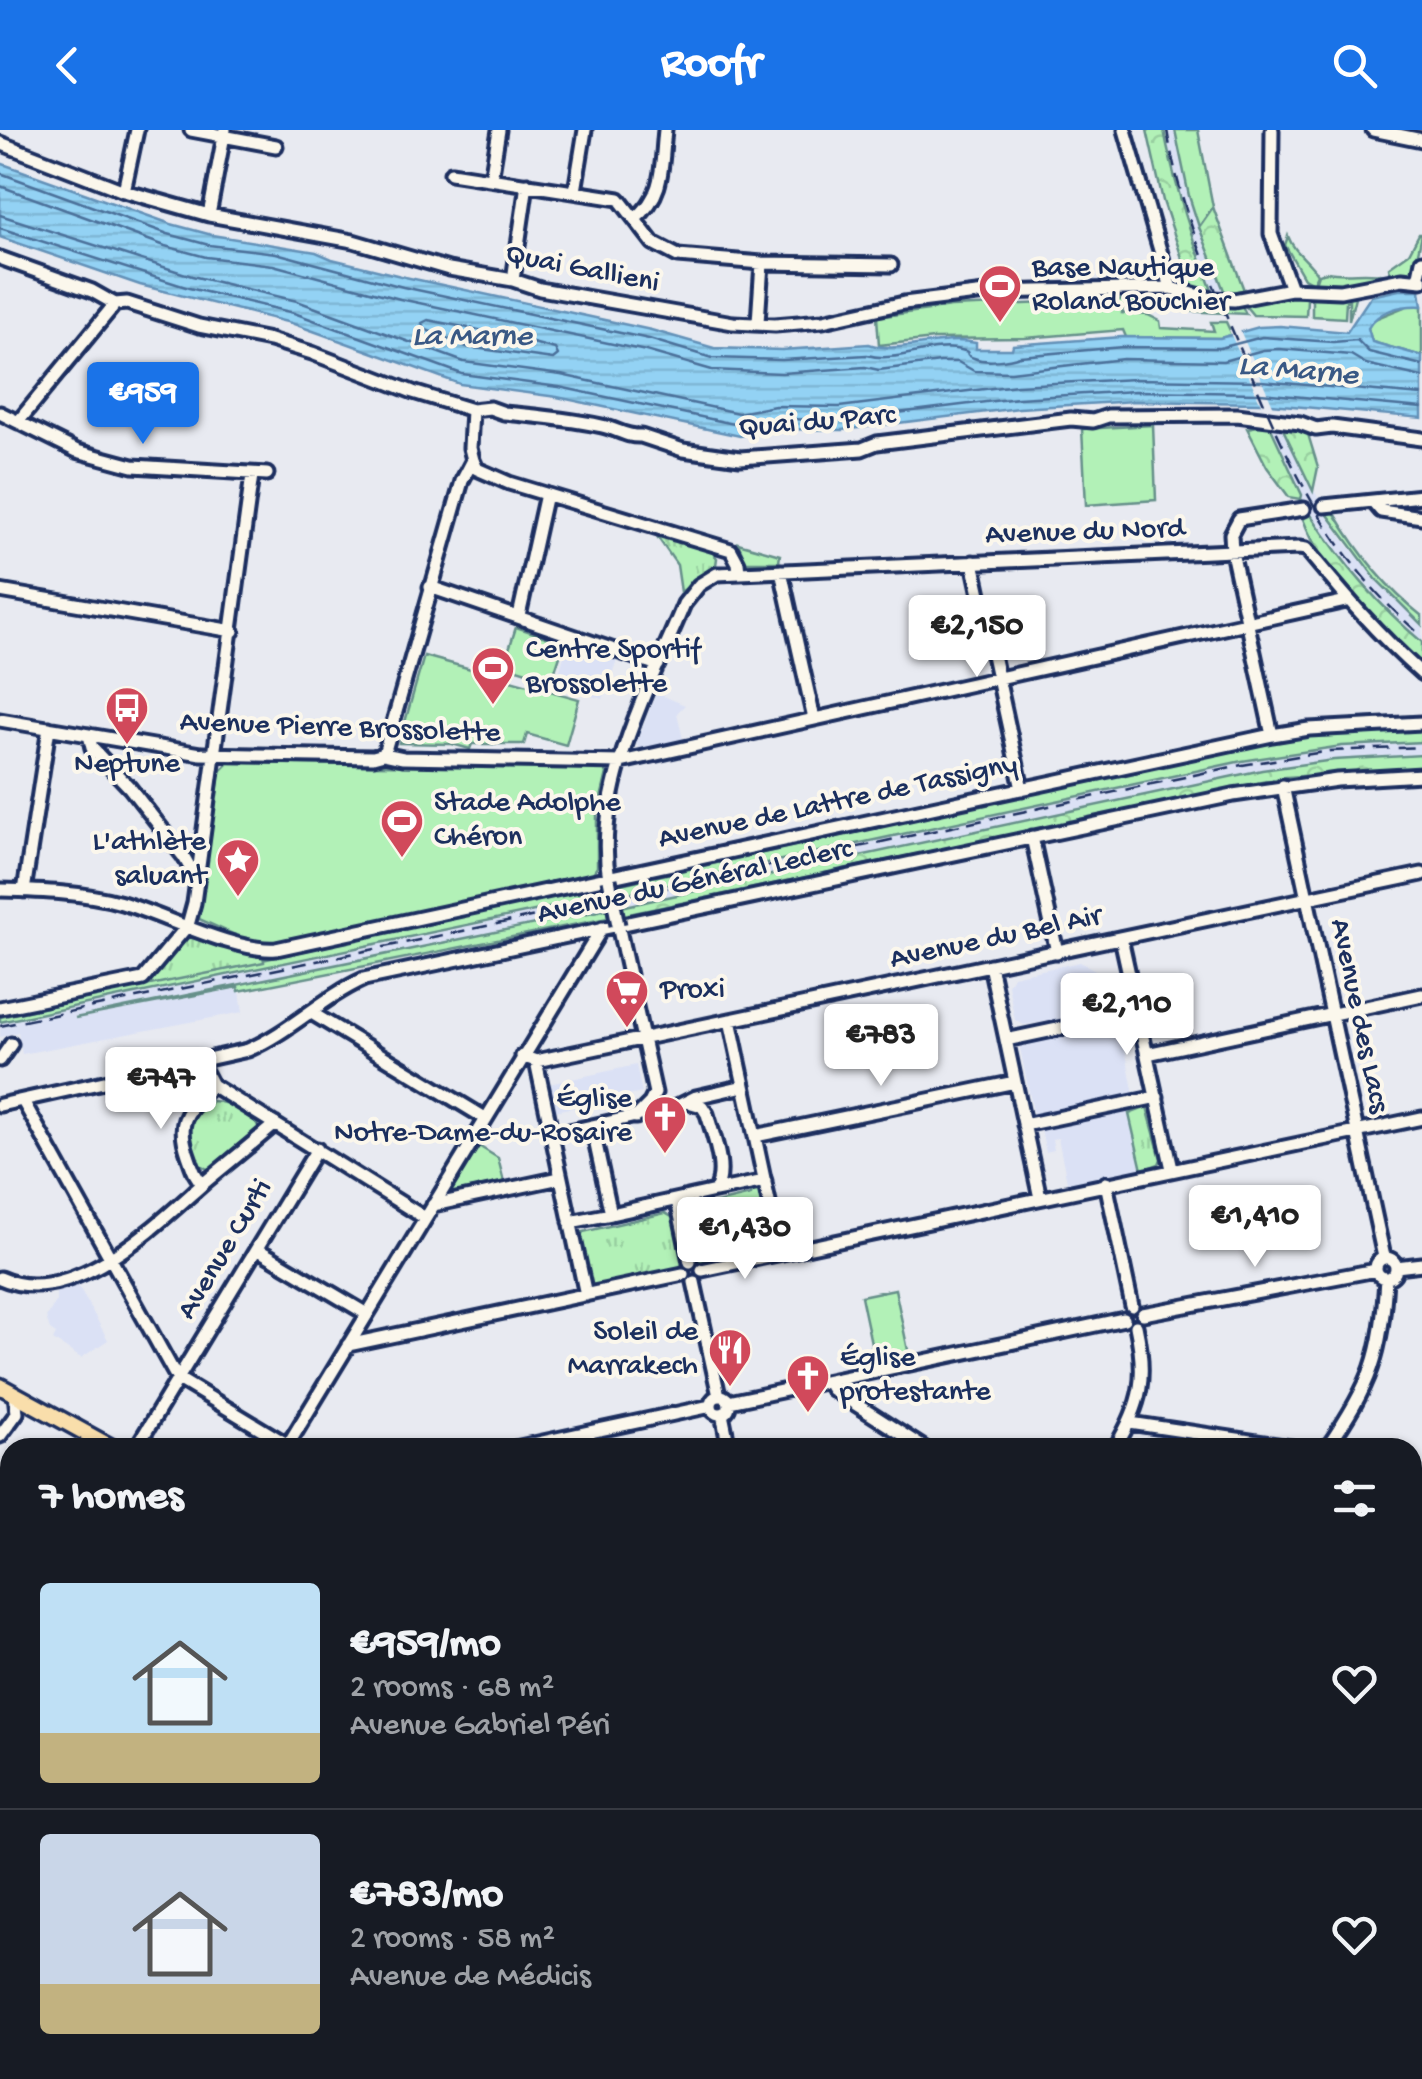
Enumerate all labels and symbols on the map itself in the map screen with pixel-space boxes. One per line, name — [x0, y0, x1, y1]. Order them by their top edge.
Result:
street label: Quai Gallieni — [502, 238, 662, 302]
place label: Base Nautique Roland Bouchier — [1031, 252, 1232, 321]
sports icon: Base Nautique Roland Bouchier — [977, 263, 1023, 324]
water label: La Marne — [412, 319, 534, 357]
water label: La Marne — [1237, 348, 1361, 396]
pin: €959 — [84, 362, 202, 447]
street label: Quai du Parc — [737, 399, 899, 447]
street label: Avenue du Nord — [985, 512, 1188, 554]
pin: €2,150 — [896, 595, 1058, 680]
place label: Centre Sportif Brossolette — [525, 634, 703, 703]
sports icon: Centre Sportif Brossolette — [470, 645, 516, 706]
bus stop icon: Neptune — [104, 685, 150, 746]
street label: Avenue Pierre Brossolette — [179, 706, 501, 752]
place label: Neptune — [74, 748, 180, 783]
street label: Avenue de Lattre de Tassigny — [655, 748, 1021, 858]
place label: Stade Adolphe Chéron — [434, 787, 621, 856]
sports icon: Stade Adolphe Chéron — [379, 798, 425, 859]
place label: L'athlète saluant — [93, 826, 209, 895]
street label: Avenue du Général Leclerc — [534, 832, 857, 933]
place icon: L'athlète saluant — [215, 837, 261, 898]
street label: Avenue du Bel Air — [887, 899, 1107, 979]
street label: Avenue des Lacs — [1320, 916, 1396, 1117]
supermarket icon: Proxi — [604, 968, 650, 1029]
pin: €2,110 — [1046, 973, 1208, 1058]
place label: Proxi — [659, 974, 725, 1009]
pin: €783 — [822, 1004, 940, 1089]
pin: €747 — [102, 1047, 220, 1132]
place label: Église Notre-Dame-du-Rosaire — [334, 1083, 633, 1152]
church icon: Église Notre-Dame-du-Rosaire — [642, 1094, 688, 1155]
street label: Avenue Curti — [171, 1174, 281, 1326]
pin: €1,410 — [1174, 1185, 1336, 1270]
pin: €1,430 — [664, 1197, 826, 1282]
place label: Soleil de Marrakech — [567, 1316, 699, 1385]
restaurant icon: Soleil de Marrakech — [707, 1327, 753, 1388]
place label: Église protestante — [839, 1342, 991, 1411]
church icon: Église protestante — [785, 1353, 831, 1414]

